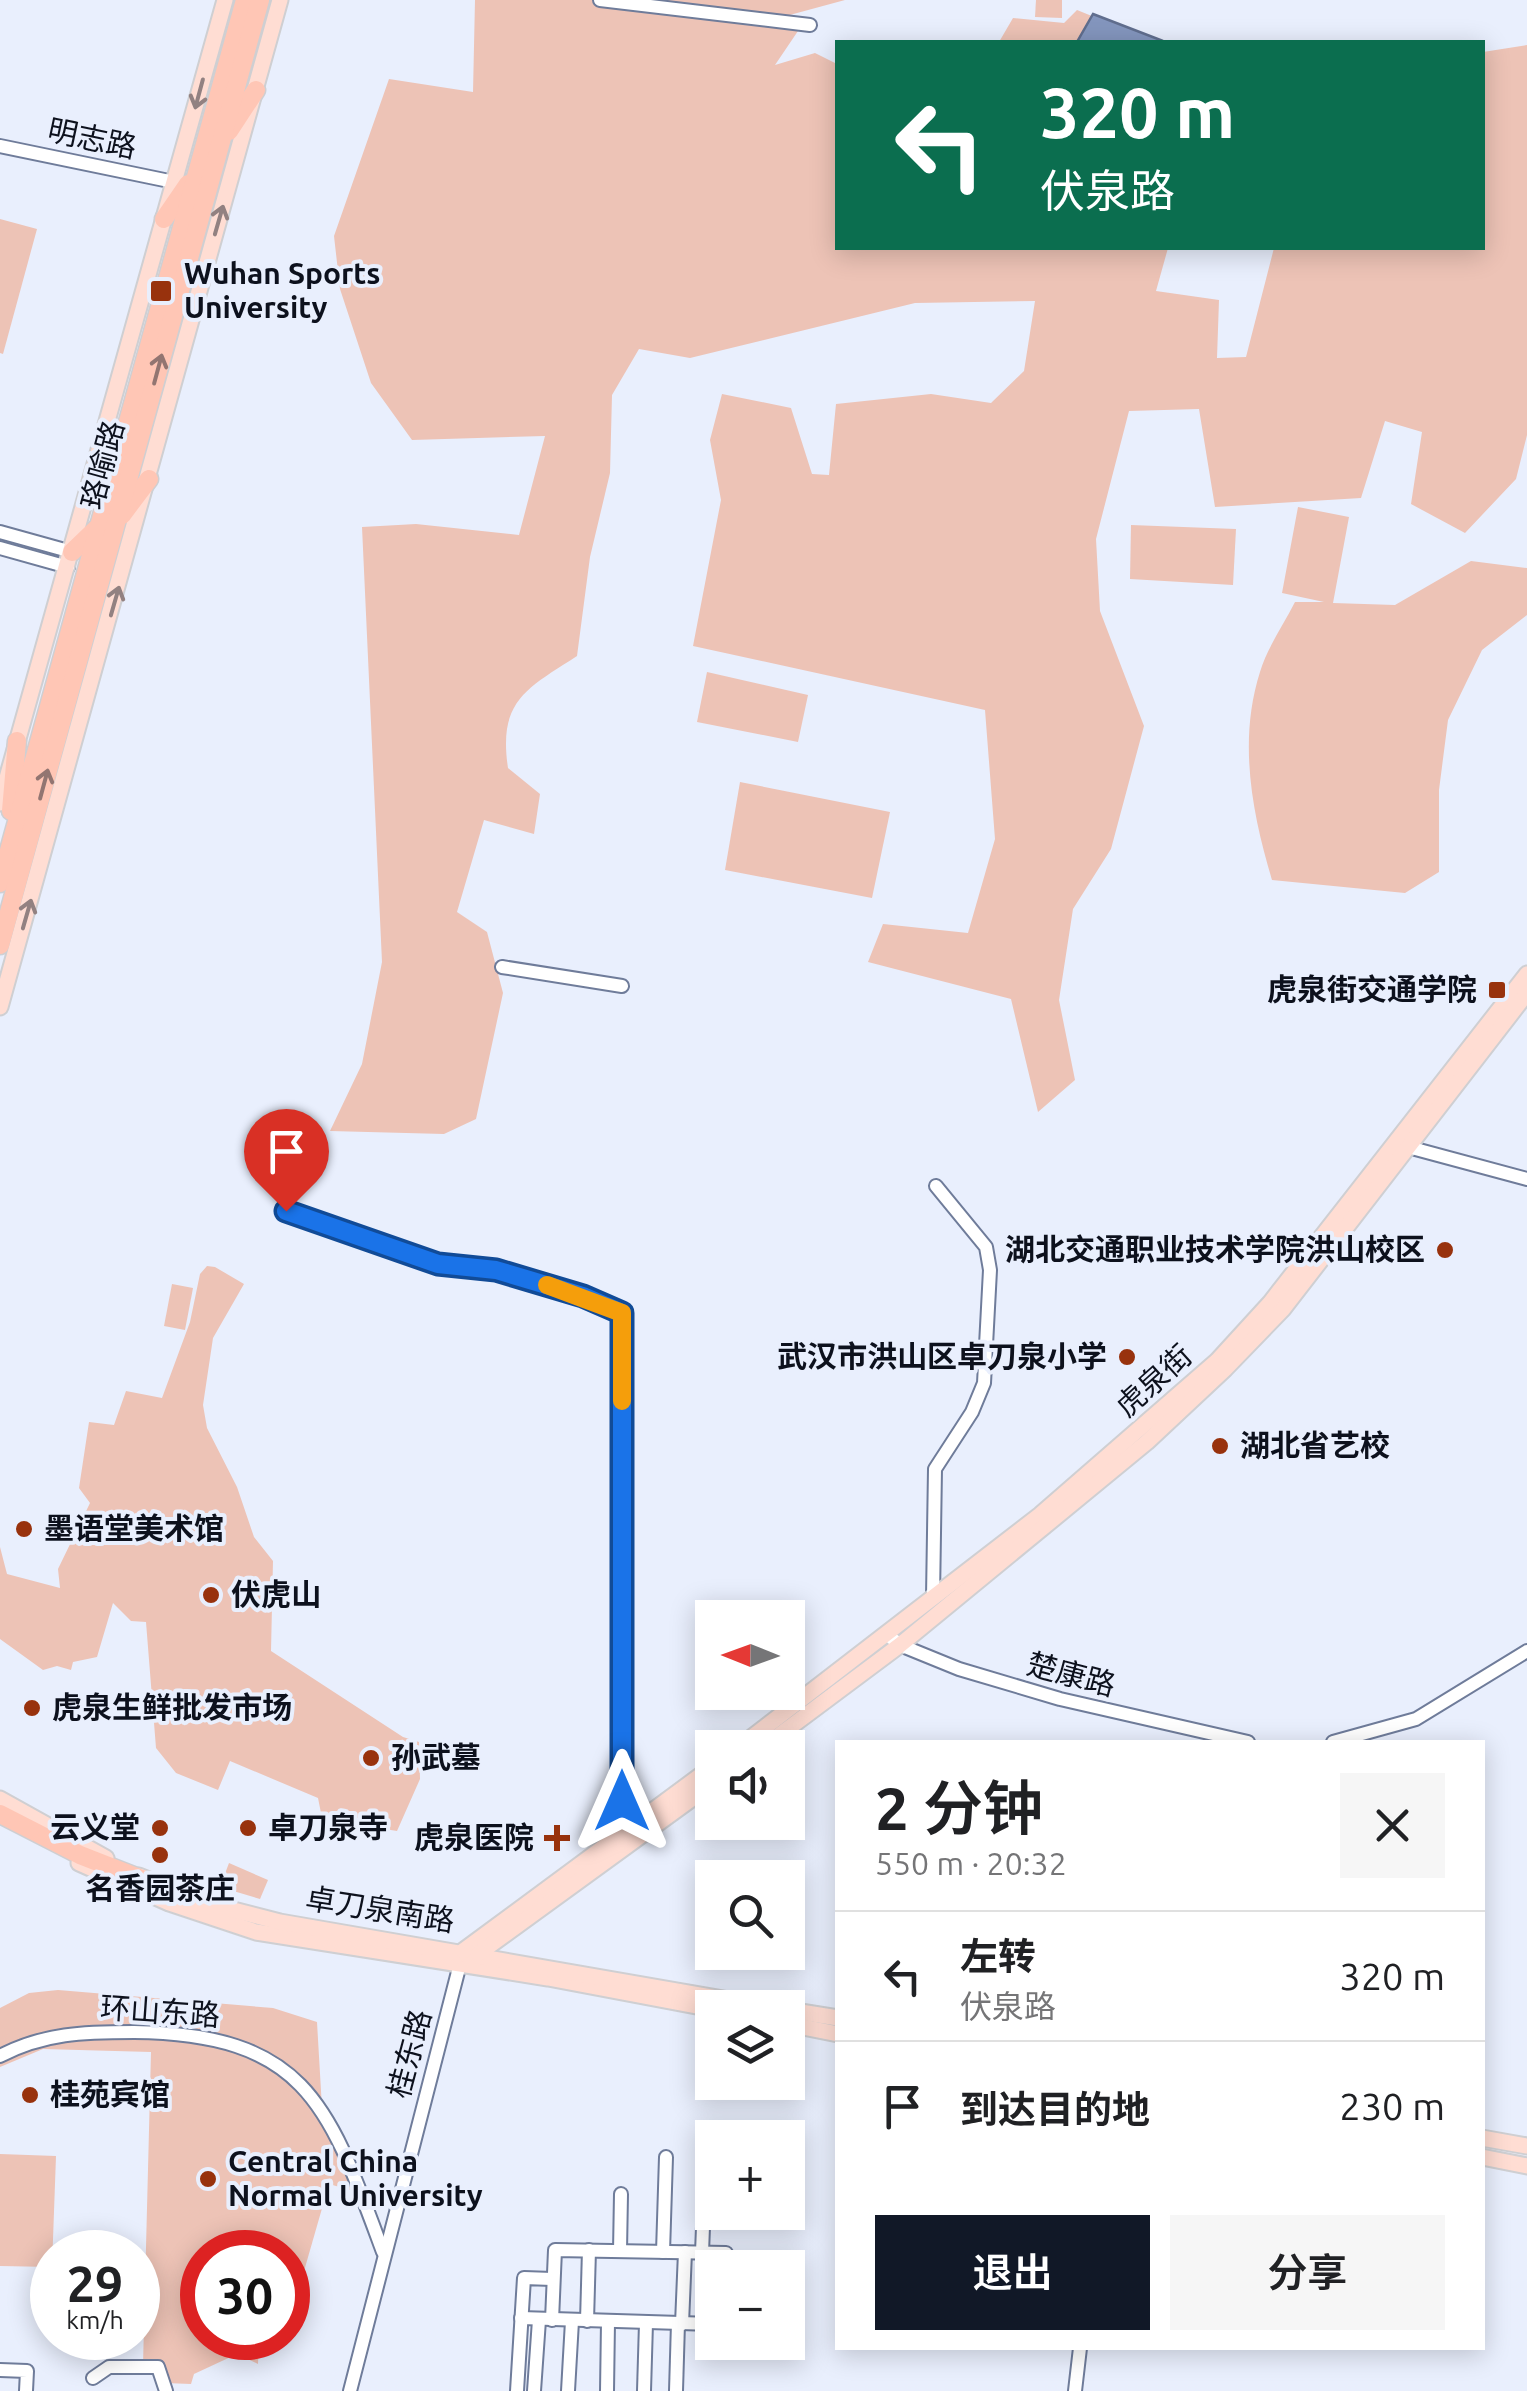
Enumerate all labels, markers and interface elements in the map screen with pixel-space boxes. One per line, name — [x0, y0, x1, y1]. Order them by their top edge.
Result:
text: 320 m — [1040, 73, 1235, 151]
one-way arrow — [189, 78, 208, 109]
icon: left — [875, 80, 1005, 210]
street label: 明志路 — [45, 112, 140, 164]
text: 伏泉路 — [1040, 165, 1175, 216]
one-way arrow — [211, 205, 230, 236]
place label: Wuhan Sports University — [184, 256, 380, 324]
marker: Wuhan Sports University — [148, 278, 174, 304]
one-way arrow — [150, 354, 169, 385]
street label: 珞喻路 — [74, 417, 130, 513]
one-way arrow — [107, 586, 125, 617]
one-way arrow — [36, 769, 55, 800]
one-way arrow — [18, 898, 37, 930]
place label: 虎泉街交通学院 — [1267, 972, 1477, 1006]
marker: 虎泉街交通学院 — [1486, 979, 1508, 1001]
pin — [244, 1109, 329, 1212]
icon: arrive — [259, 1124, 314, 1179]
place label: 湖北交通职业技术学院洪山校区 — [1005, 1232, 1425, 1266]
marker: 湖北交通职业技术学院洪山校区 — [1434, 1239, 1456, 1261]
street label: 虎泉街 — [1109, 1338, 1198, 1423]
place label: 武汉市洪山区卓刀泉小学 — [777, 1339, 1107, 1373]
marker: 武汉市洪山区卓刀泉小学 — [1116, 1346, 1138, 1368]
place label: 湖北省艺校 — [1240, 1428, 1390, 1462]
marker: 湖北省艺校 — [1209, 1435, 1231, 1457]
place label: 墨语堂美术馆 — [44, 1511, 224, 1545]
marker: 墨语堂美术馆 — [13, 1518, 35, 1540]
place label: 伏虎山 — [231, 1577, 321, 1611]
marker: 伏虎山 — [200, 1584, 222, 1606]
north arrow — [695, 1600, 805, 1710]
map controls — [695, 1600, 805, 2360]
street label: 楚康路 — [1023, 1646, 1119, 1702]
place label: 虎泉生鲜批发市场 — [52, 1690, 292, 1724]
marker: 虎泉生鲜批发市场 — [21, 1697, 43, 1719]
button: sound — [695, 1730, 805, 1840]
place label: 孙武墓 — [391, 1740, 481, 1774]
marker: 孙武墓 — [360, 1747, 382, 1769]
position arrow — [570, 1749, 674, 1853]
button: close — [1340, 1773, 1445, 1878]
text: 2 分钟 — [875, 1774, 1043, 1841]
place label: 云义堂 — [50, 1810, 140, 1844]
place label: 卓刀泉寺 — [268, 1810, 388, 1844]
marker: 云义堂 — [149, 1817, 171, 1839]
marker: 卓刀泉寺 — [237, 1817, 259, 1839]
place label: 虎泉医院 — [414, 1820, 534, 1854]
marker: 虎泉医院 — [544, 1825, 570, 1851]
marker: 名香园茶庄 — [149, 1844, 171, 1866]
text: 550 m · 20:32 — [875, 1845, 1067, 1881]
button: search — [695, 1860, 805, 1970]
place label: 名香园茶庄 — [85, 1871, 235, 1905]
street label: 卓刀泉南路 — [303, 1880, 457, 1938]
text: 左转 — [960, 1935, 1036, 1977]
icon: left — [875, 1949, 930, 2004]
text: 320 m — [1339, 1955, 1445, 1997]
text: 伏泉路 — [960, 1988, 1056, 2024]
street label: 环山东路 — [99, 1990, 221, 2032]
button: layers — [695, 1990, 805, 2100]
street label: 桂东路 — [381, 2006, 437, 2102]
place label: 桂苑宾馆 — [50, 2077, 170, 2111]
icon: arrive — [875, 2079, 930, 2134]
marker: 桂苑宾馆 — [19, 2084, 41, 2106]
text: 230 m — [1339, 2085, 1445, 2127]
text: 到达目的地 — [960, 2088, 1150, 2130]
button: + — [695, 2120, 805, 2230]
place label: Central China Normal University — [228, 2144, 483, 2212]
marker: Central China Normal University — [197, 2168, 219, 2190]
button: 退出 — [875, 2215, 1150, 2330]
button: 分享 — [1170, 2215, 1445, 2330]
speed limit sign: 30 — [180, 2230, 310, 2360]
button: − — [695, 2250, 805, 2360]
text: 29 — [67, 2255, 123, 2311]
text: km/h — [66, 2306, 124, 2334]

